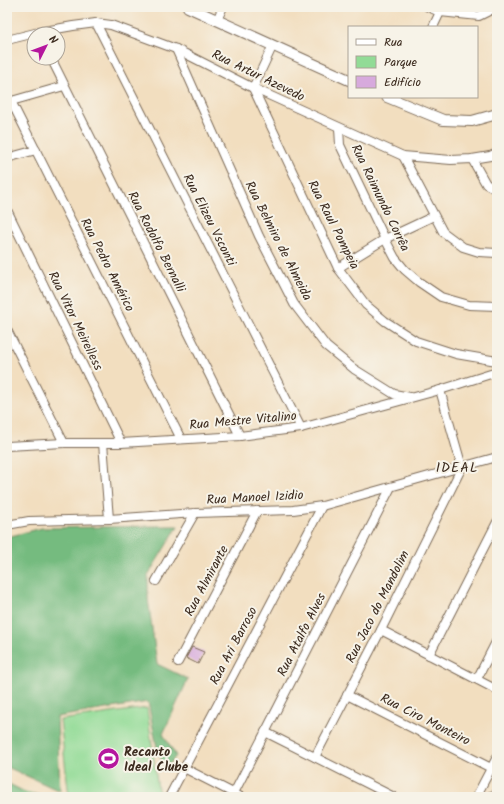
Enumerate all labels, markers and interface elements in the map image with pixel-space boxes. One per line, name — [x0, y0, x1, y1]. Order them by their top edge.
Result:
north arrow — [26, 26, 66, 66]
legend — [348, 26, 478, 98]
text: N — [44, 31, 62, 49]
text: Rua — [384, 33, 403, 52]
street label: Rua Artur Azevedo — [208, 44, 308, 108]
text: Parque — [384, 53, 418, 72]
text: Edifício — [384, 73, 421, 92]
street label: Rua Raimundo Corrêa — [345, 141, 415, 255]
street label: Rua Elizeu Vsconti — [177, 170, 242, 271]
street label: Rua Belmiro de Almeida — [239, 177, 317, 305]
street label: Rua Raul Pompeia — [301, 177, 365, 273]
street label: Rua Rodolfo Bernalli — [121, 188, 191, 297]
street label: Rua Pedro Américo — [74, 214, 140, 316]
street label: Rua Vitor Meirelless — [42, 268, 108, 375]
street label: Rua Mestre Vitalino — [189, 406, 298, 436]
district label: IDEAL — [436, 457, 478, 479]
street label: Rua Manoel Izidio — [206, 485, 304, 511]
street label: Rua Almirante — [179, 542, 235, 620]
street label: Rua Jaco do Mandolim — [340, 547, 416, 667]
street label: Rua Atalfo Alves — [272, 589, 332, 680]
street label: Rua Ari Barroso — [205, 603, 263, 689]
street label: Rua Ciro Monteiro — [376, 688, 474, 752]
place label: Recanto Ideal Clube — [124, 742, 189, 778]
sports icon: Recanto Ideal Clube — [96, 746, 122, 772]

